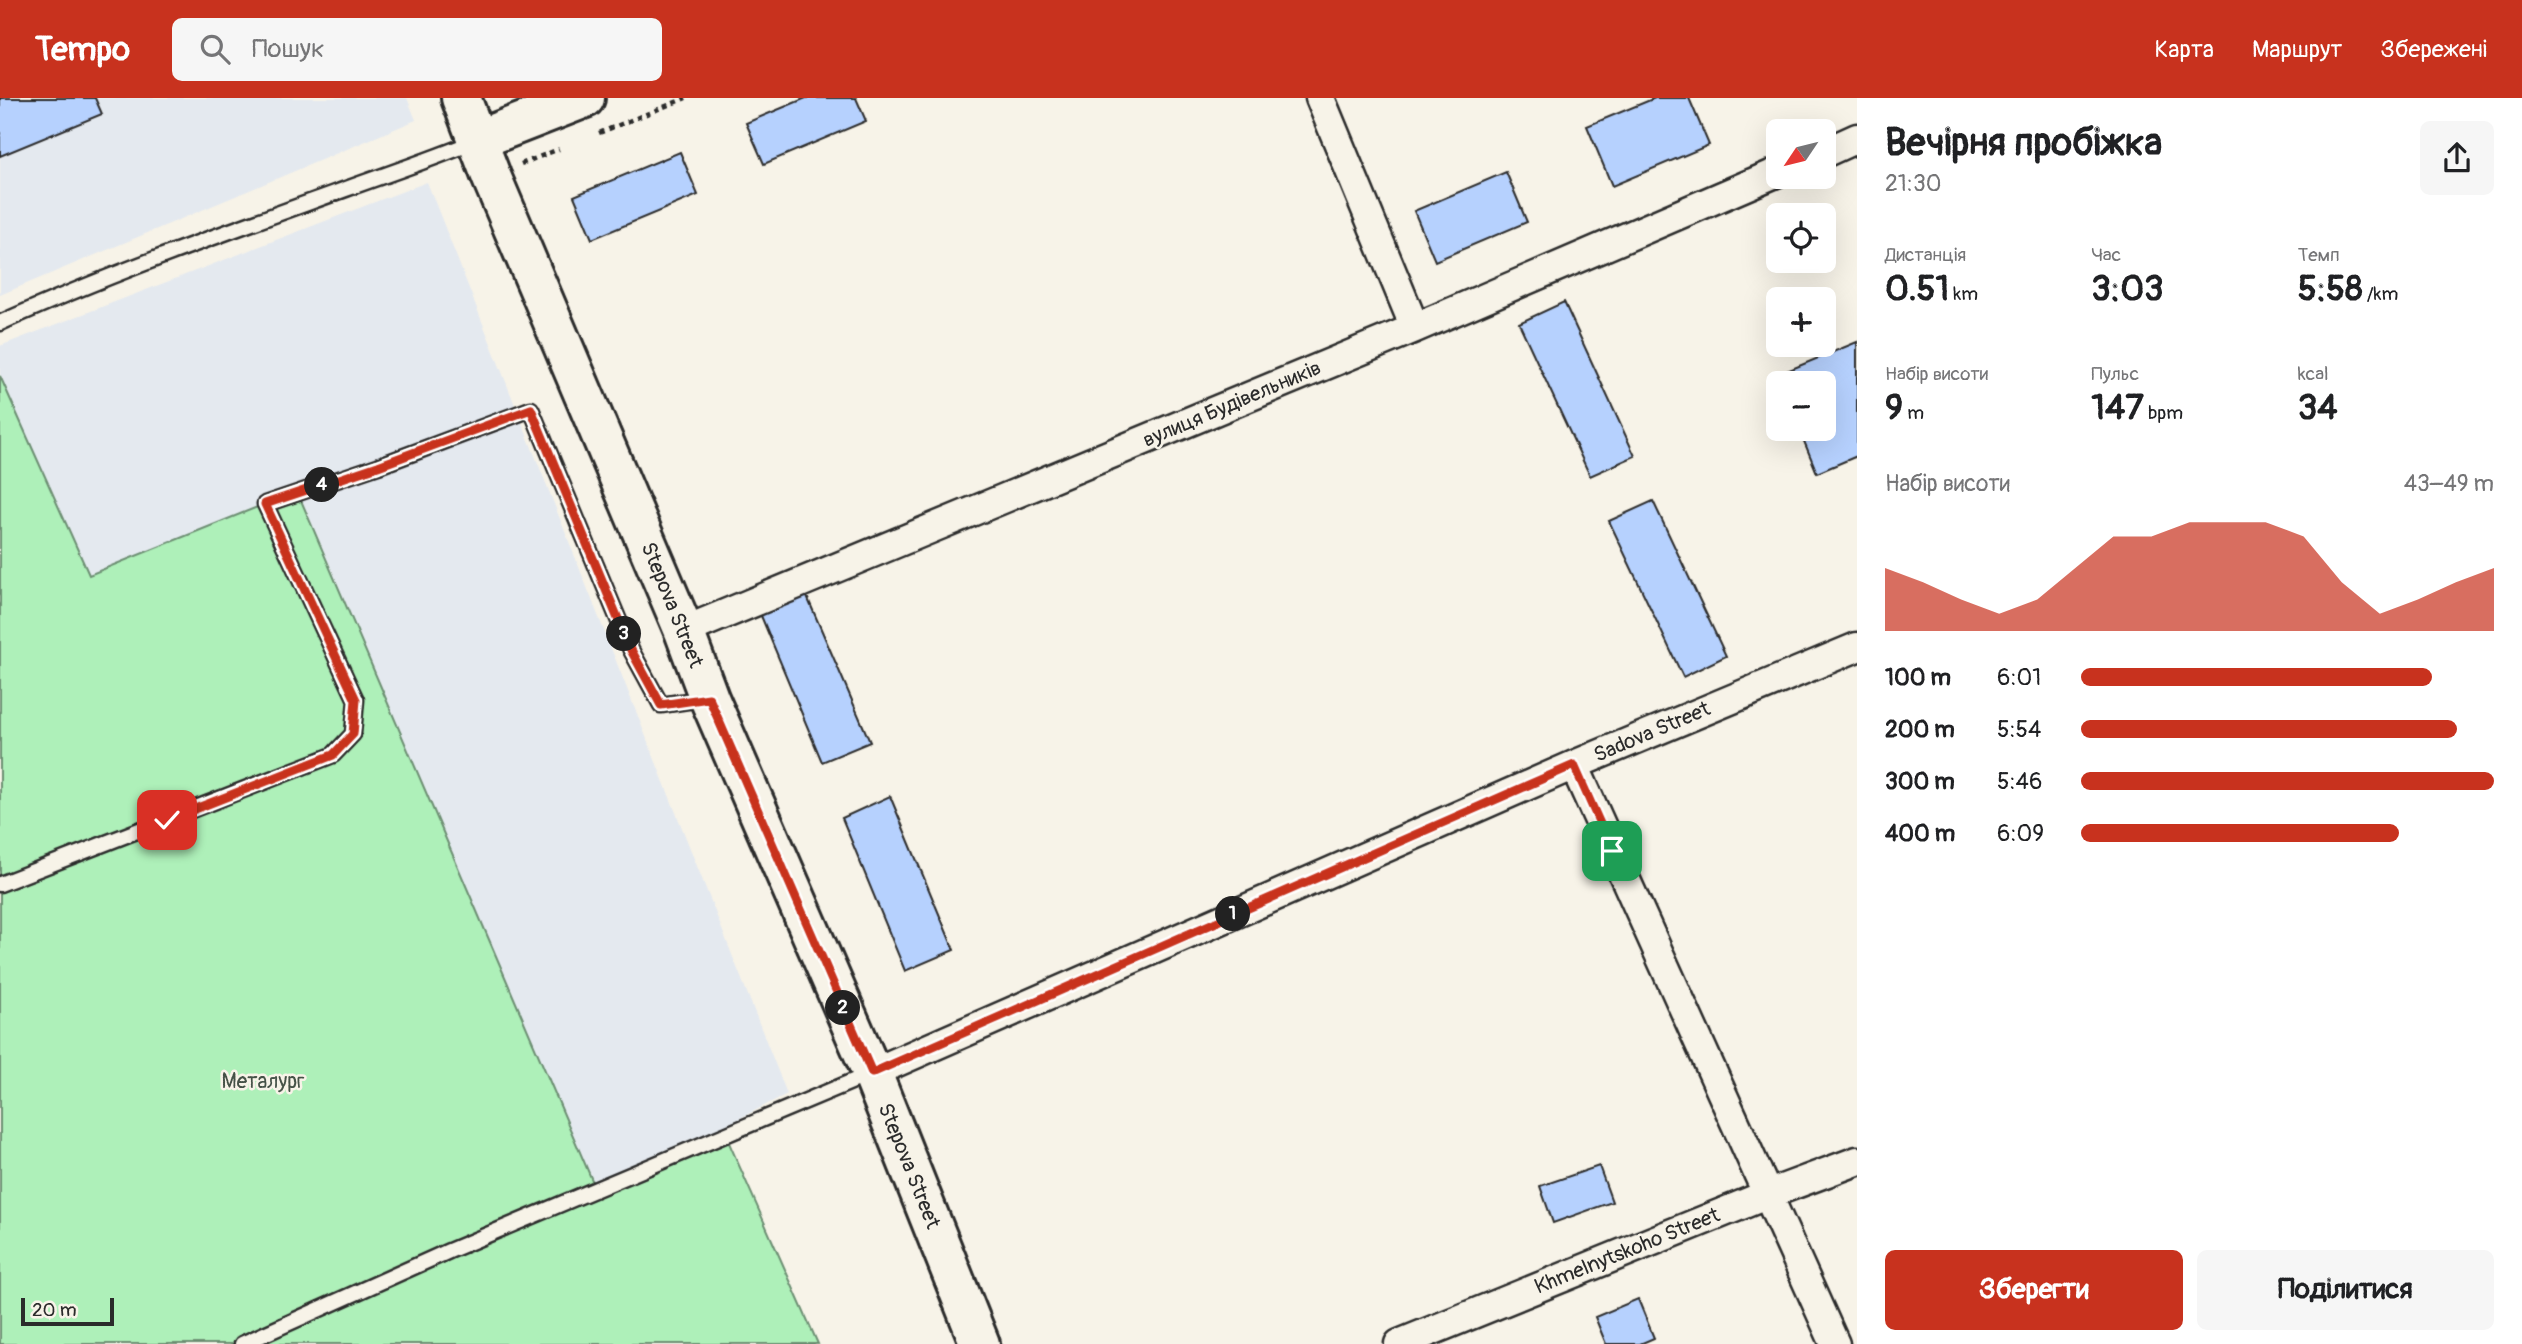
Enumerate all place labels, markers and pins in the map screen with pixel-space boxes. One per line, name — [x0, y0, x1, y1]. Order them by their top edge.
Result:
pin: 4 — [304, 468, 340, 502]
pin: 3 — [606, 616, 642, 652]
pin — [137, 790, 197, 850]
pin — [1582, 821, 1642, 881]
pin: 1 — [1216, 896, 1250, 932]
pin: 2 — [826, 990, 860, 1026]

